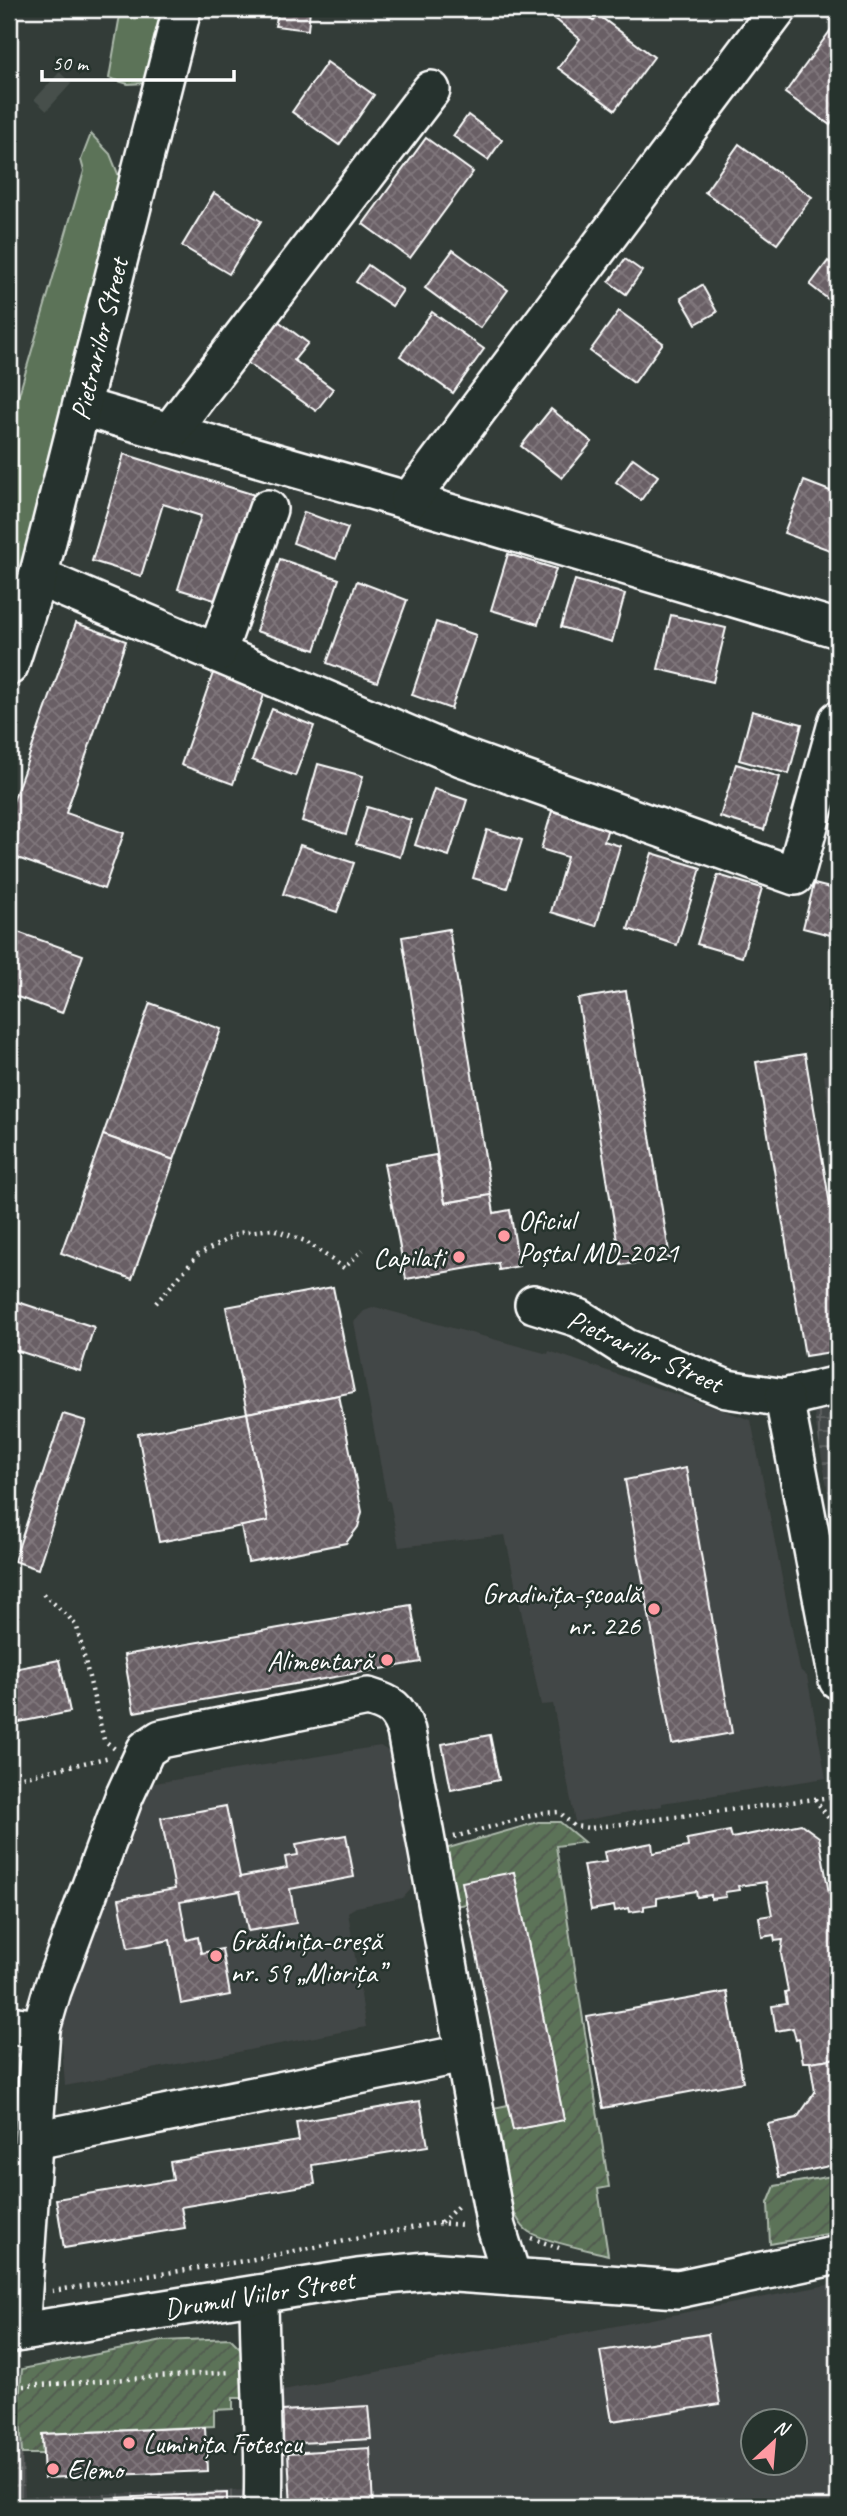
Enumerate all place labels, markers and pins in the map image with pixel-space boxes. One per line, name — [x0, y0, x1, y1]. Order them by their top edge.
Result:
place label: Oficiul Poștal MD-2021 — [518, 1203, 680, 1270]
marker: Oficiul Poștal MD-2021 — [496, 1228, 512, 1244]
place label: Capilati — [373, 1240, 449, 1275]
marker: Capilati — [451, 1249, 467, 1265]
place label: Gradinița-școală nr. 226 — [482, 1576, 643, 1643]
marker: Gradinița-școală nr. 226 — [646, 1601, 662, 1617]
place label: Alimentară — [267, 1643, 376, 1678]
marker: Alimentară — [379, 1652, 395, 1668]
place label: Grădinița-creșă nr. 59 „Miorița” — [230, 1923, 391, 1990]
marker: Grădinița-creșă nr. 59 „Miorița” — [208, 1948, 224, 1964]
place label: Luminița Fotescu — [143, 2426, 304, 2461]
marker: Luminița Fotescu — [121, 2435, 137, 2451]
place label: Elemo — [67, 2452, 126, 2487]
marker: Elemo — [45, 2461, 61, 2477]

